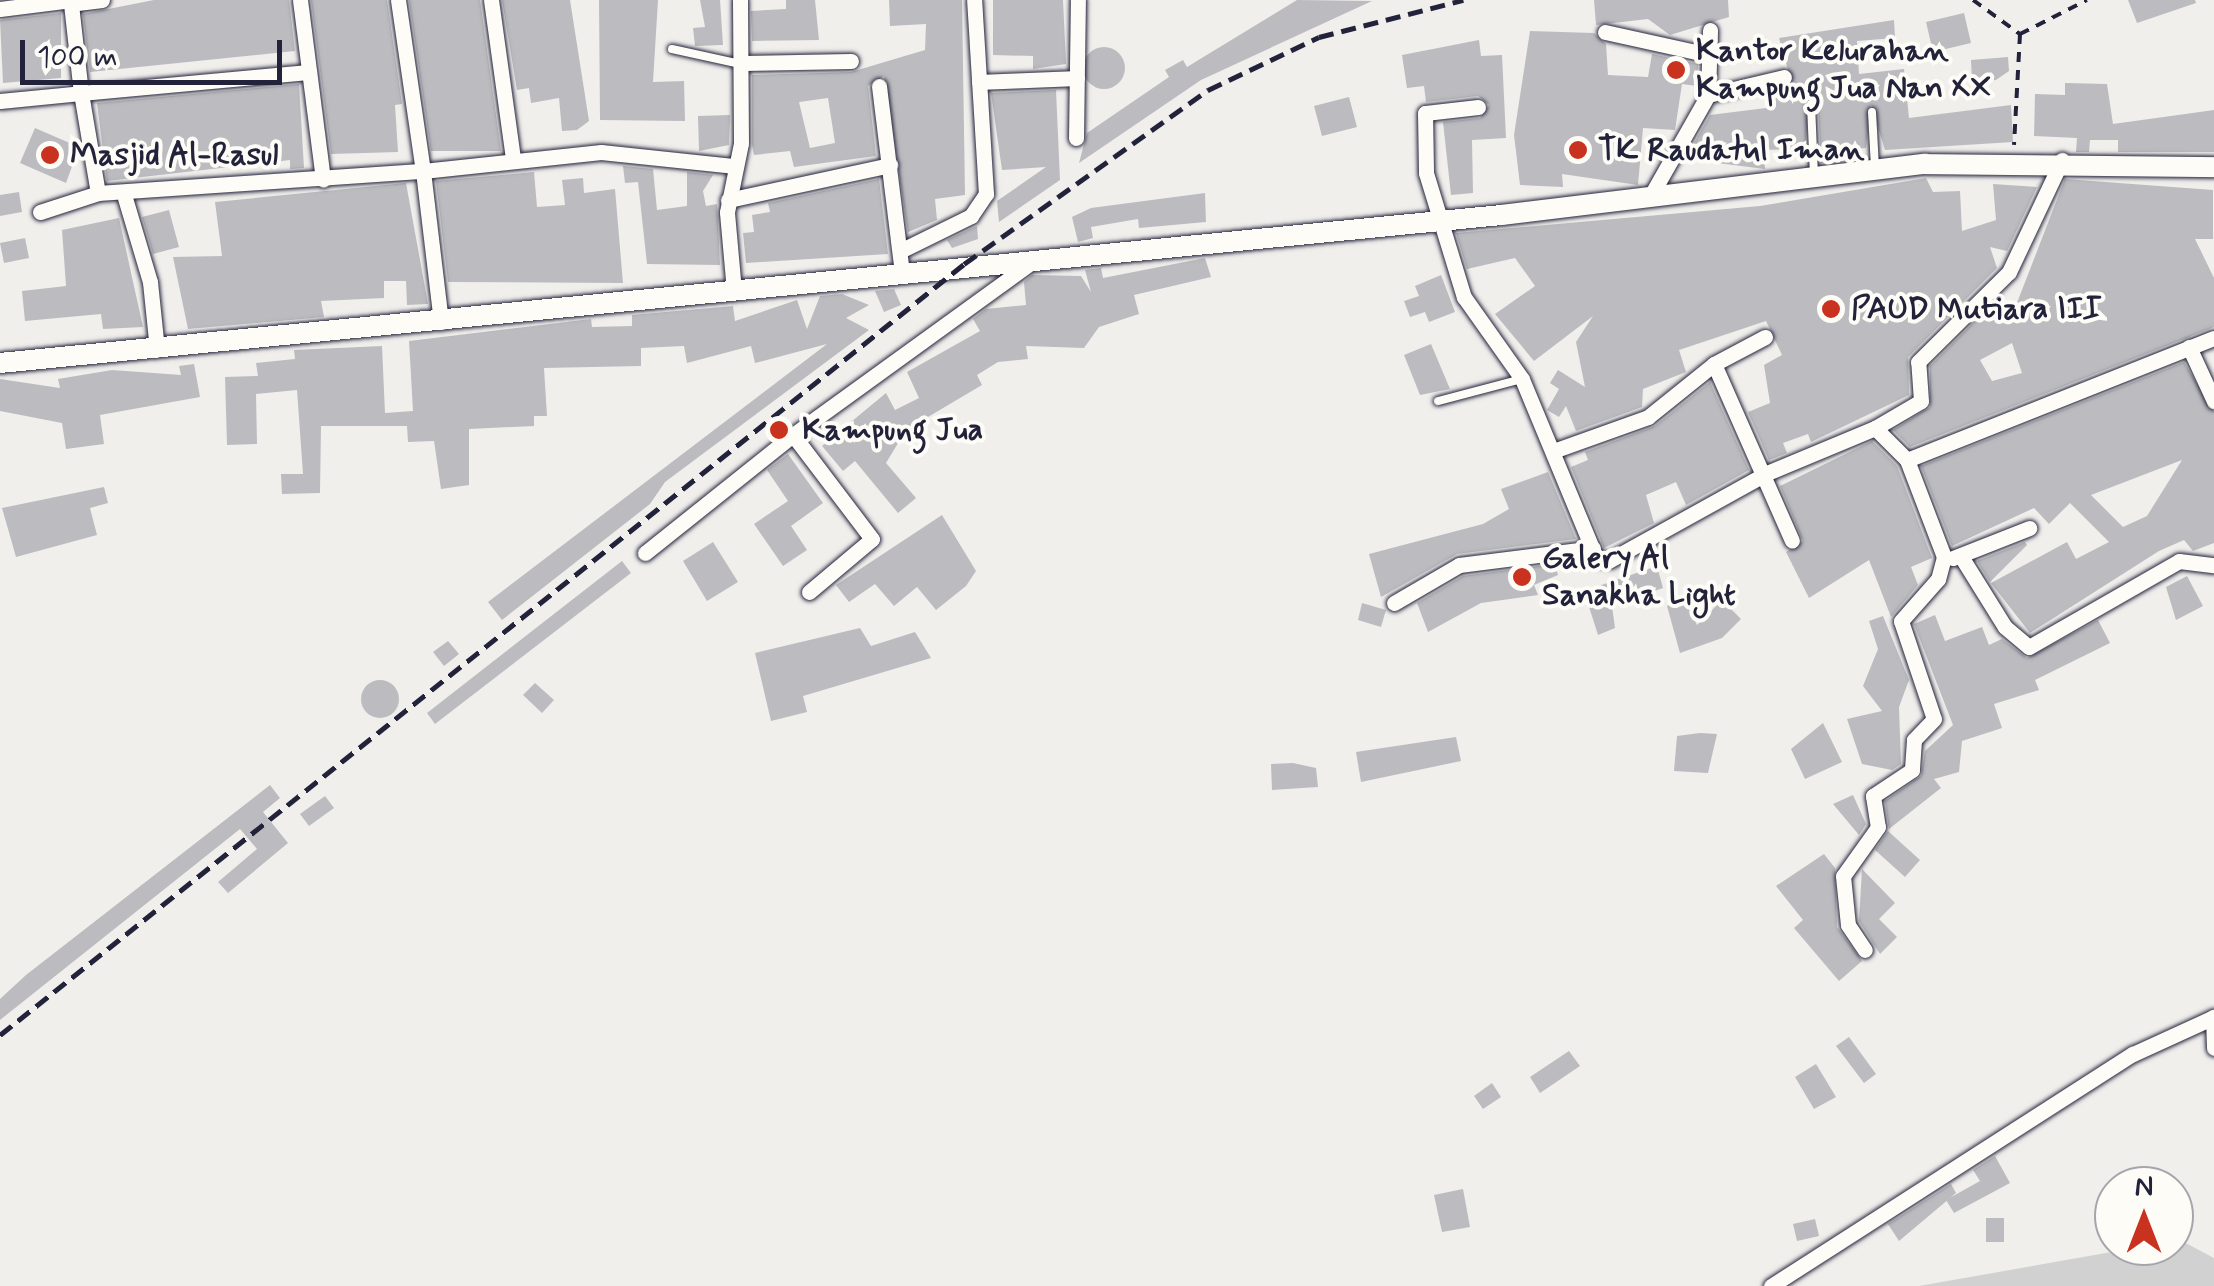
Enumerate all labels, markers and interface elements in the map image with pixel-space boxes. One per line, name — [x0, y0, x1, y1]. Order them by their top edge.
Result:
scale bar — [25, 20, 288, 82]
place label: Kantor Kelurahan Kampung Jua Nan XX — [1696, 33, 1995, 108]
text: 100 m — [37, 38, 118, 77]
marker: Kantor Kelurahan Kampung Jua Nan XX — [1665, 59, 1687, 81]
place label: TK Raudatul Iman — [1598, 131, 1850, 169]
place label: Masjid Al-Rasul — [70, 136, 279, 174]
marker: TK Raudatul Iman — [1567, 139, 1589, 161]
marker: Masjid Al-Rasul — [39, 144, 61, 166]
place label: PAUD Mutiara III — [1851, 290, 2101, 328]
marker: PAUD Mutiara III — [1820, 298, 1842, 320]
place label: Kampung Jua — [802, 411, 984, 449]
marker: Kampung Jua — [766, 417, 792, 443]
place label: Galery Al Sanakha Light — [1542, 540, 1743, 615]
marker: Galery Al Sanakha Light — [1511, 566, 1533, 588]
north arrow — [2094, 1166, 2194, 1266]
text: N — [2135, 1169, 2153, 1206]

